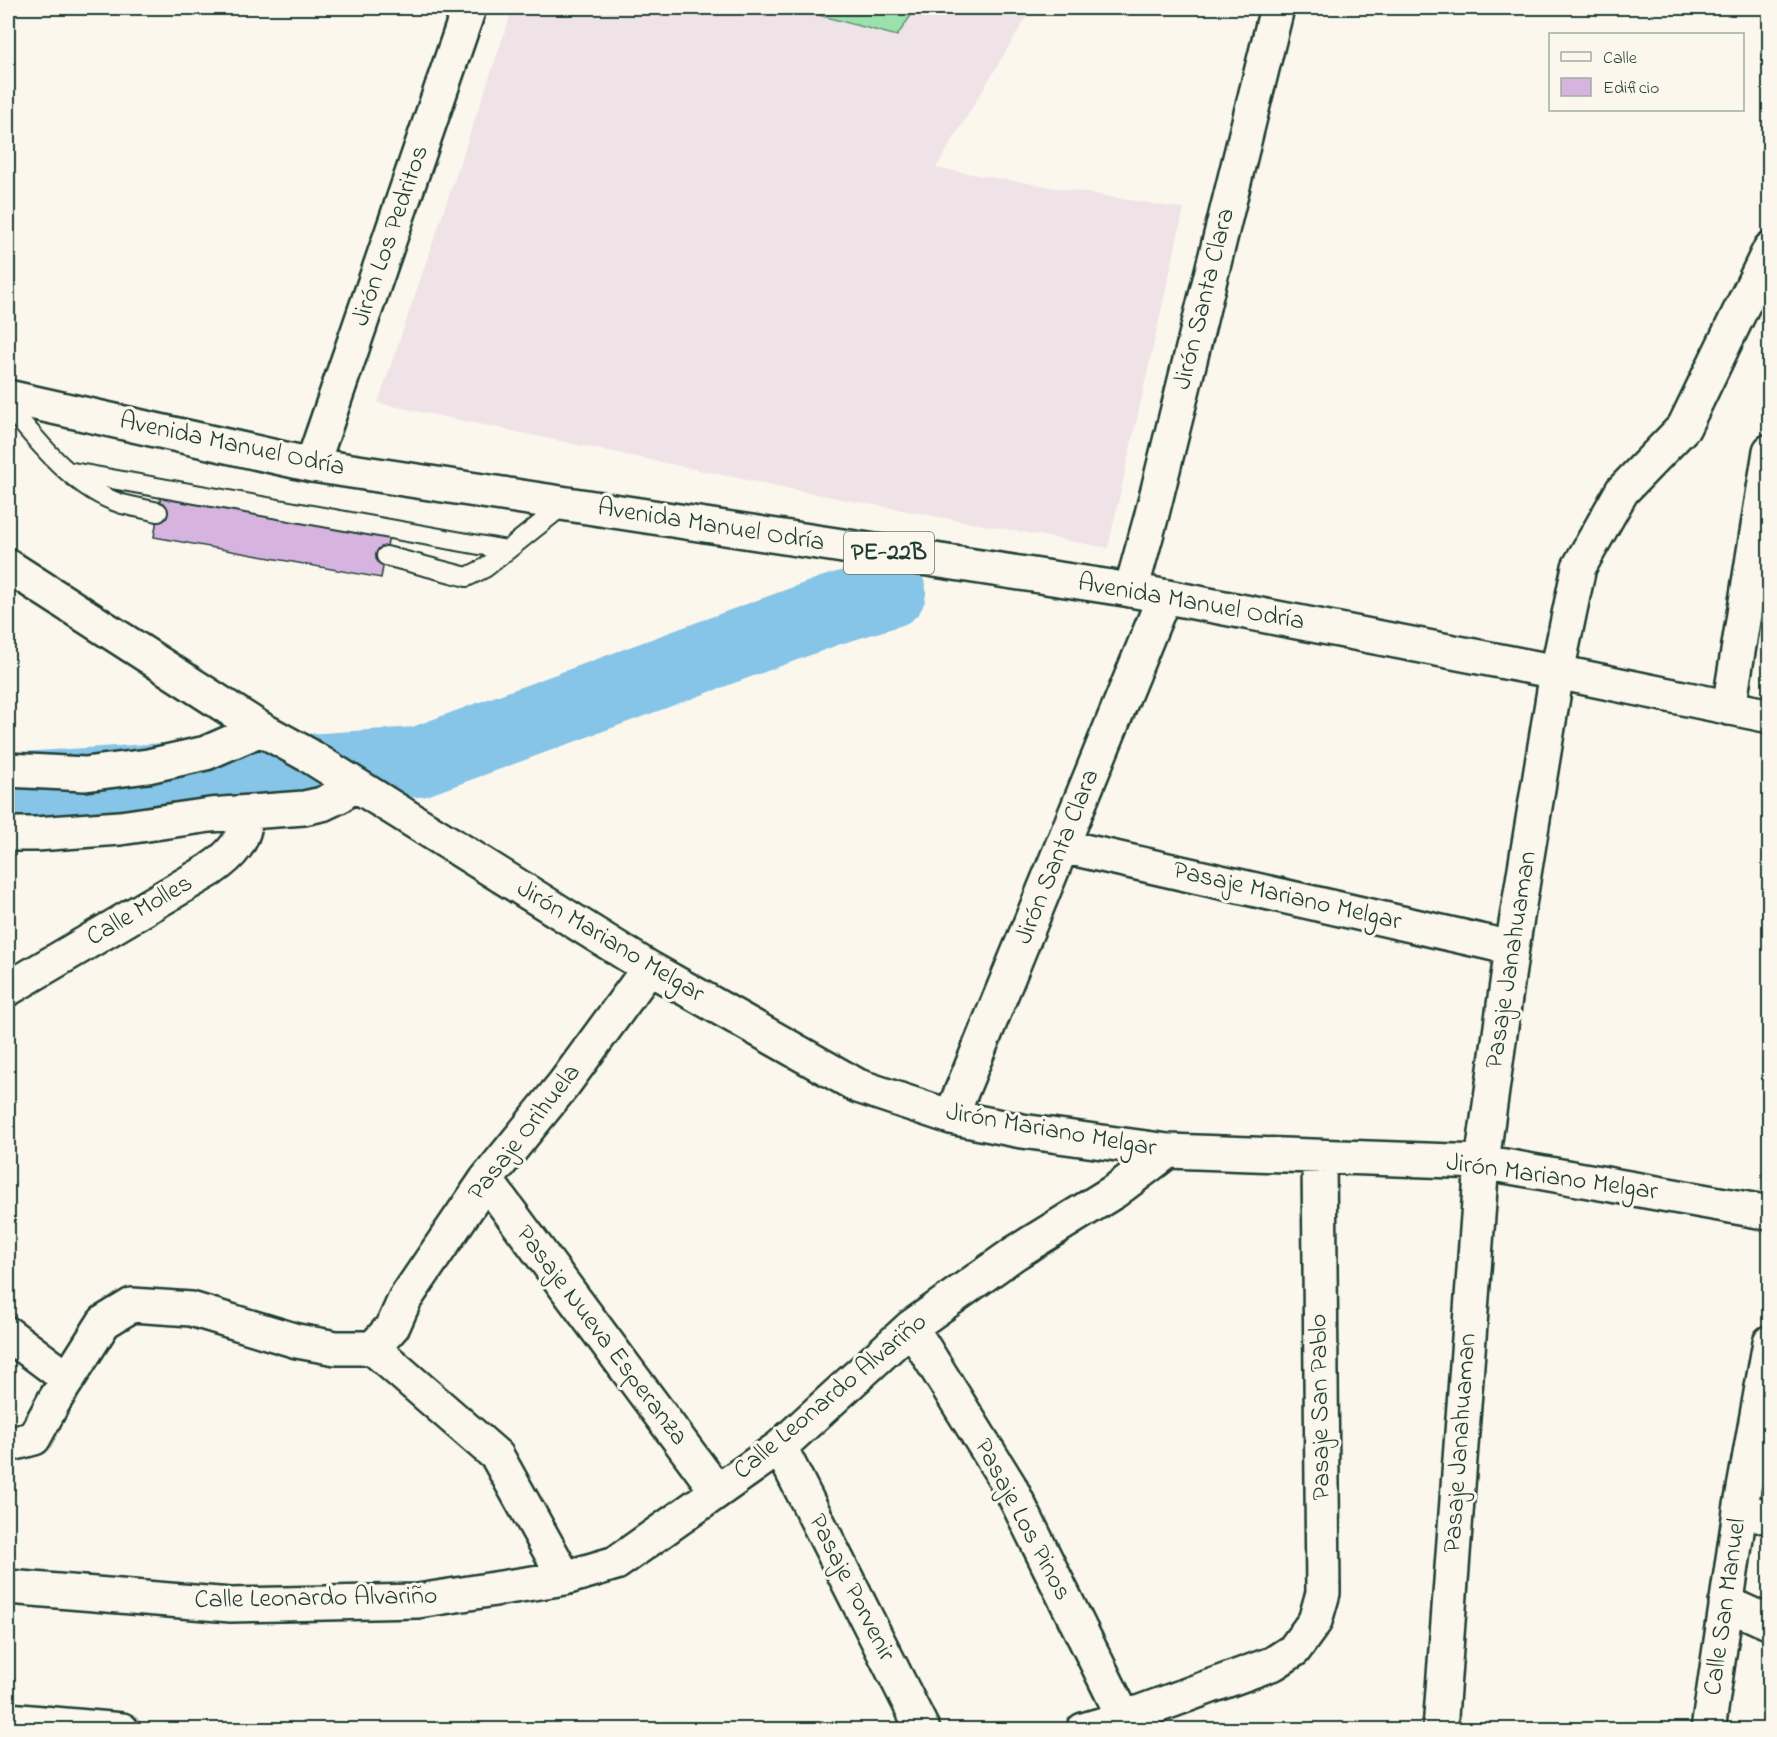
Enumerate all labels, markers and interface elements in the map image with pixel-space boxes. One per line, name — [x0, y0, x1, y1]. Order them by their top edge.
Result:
legend — [1549, 33, 1744, 111]
text: Calle — [1603, 46, 1638, 72]
text: Edificio — [1603, 76, 1659, 102]
street label: Jirón Los Pedritos — [342, 140, 440, 332]
street label: Jirón Santa Clara — [1164, 204, 1246, 394]
street label: Avenida Manuel Odría — [116, 403, 348, 487]
street label: Avenida Manuel Odría — [595, 489, 827, 563]
road number: PE-22B — [844, 532, 934, 574]
street label: Avenida Manuel Odría — [1075, 564, 1307, 642]
street label: Jirón Santa Clara — [1006, 764, 1110, 950]
street label: Pasaje Janahuaman — [1476, 848, 1548, 1072]
street label: Pasaje Mariano Melgar — [1169, 852, 1406, 942]
street label: Calle Molles — [80, 865, 200, 957]
street label: Jirón Mariano Melgar — [509, 871, 712, 1014]
street label: Pasaje Orihuela — [459, 1056, 591, 1210]
street label: Jirón Mariano Melgar — [943, 1094, 1160, 1168]
street label: Jirón Mariano Melgar — [1444, 1144, 1661, 1212]
street label: Pasaje Nueva Esperanza — [505, 1218, 697, 1454]
street label: Calle Leonardo Alvariño — [726, 1304, 936, 1490]
street label: Pasaje San Pablo — [1300, 1313, 1342, 1501]
street label: Pasaje Janahuaman — [1434, 1332, 1488, 1554]
street label: Pasaje Los Pinos — [963, 1432, 1081, 1608]
street label: Pasaje Porvenir — [797, 1508, 905, 1669]
street label: Calle San Manuel — [1695, 1516, 1757, 1698]
street label: Calle Leonardo Alvariño — [194, 1578, 438, 1620]

